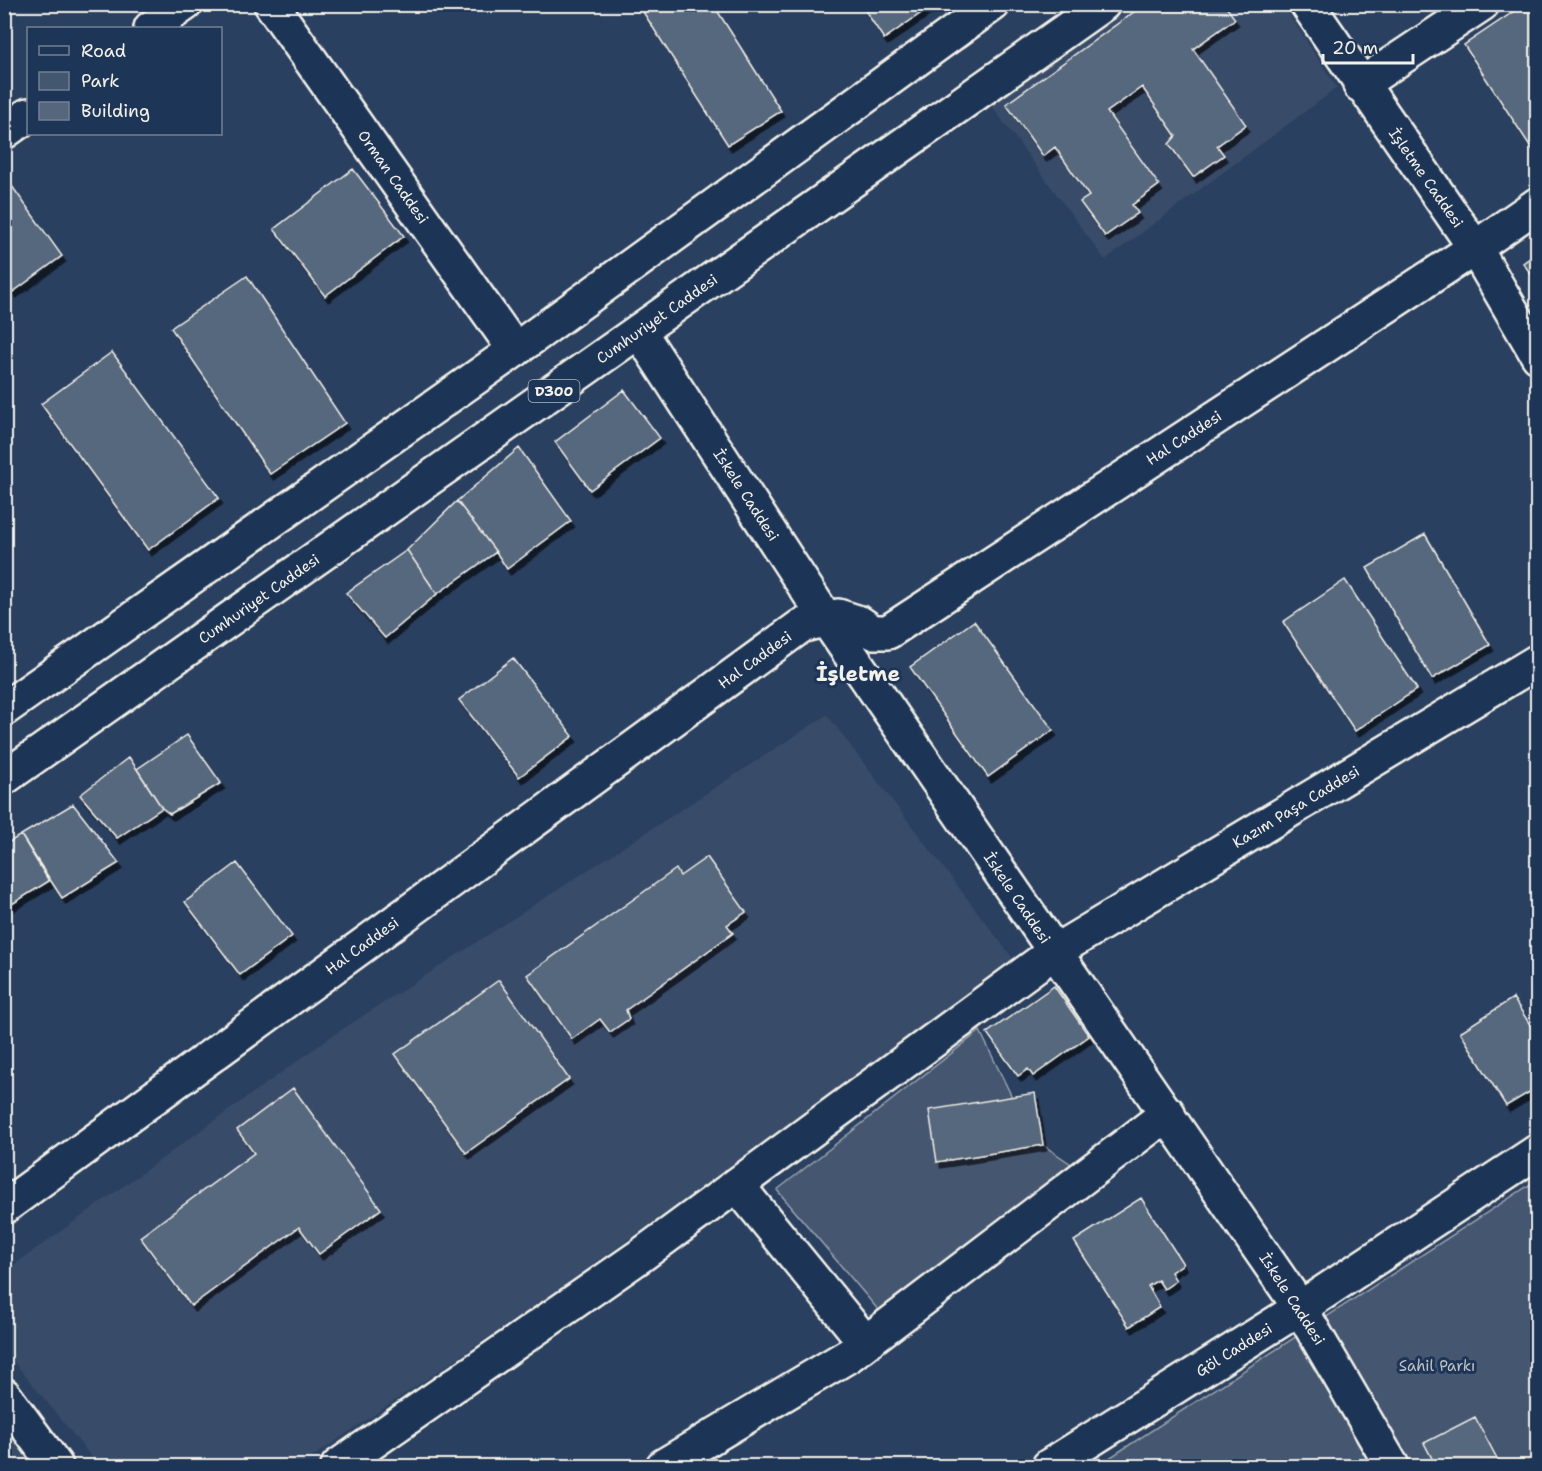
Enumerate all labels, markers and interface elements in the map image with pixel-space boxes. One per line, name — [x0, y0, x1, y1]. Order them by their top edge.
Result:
legend — [27, 27, 222, 135]
scale bar — [1323, 27, 1413, 65]
text: 20 m — [1332, 36, 1378, 60]
text: Road — [81, 39, 126, 63]
text: Park — [81, 69, 120, 93]
text: Building — [81, 99, 150, 123]
street label: İşletme Caddesi — [1384, 124, 1468, 232]
street label: Orman Caddesi — [353, 126, 433, 228]
street label: Cumhuriyet Caddesi — [592, 270, 722, 368]
road number: D300 — [528, 380, 580, 402]
street label: Hal Caddesi — [1142, 406, 1226, 470]
street label: İskele Caddesi — [709, 445, 783, 545]
street label: Cumhuriyet Caddesi — [194, 550, 324, 648]
street label: Hal Caddesi — [714, 627, 796, 693]
district label: İşletme — [816, 660, 900, 688]
street label: Kazım Paşa Caddesi — [1229, 761, 1363, 853]
street label: İskele Caddesi — [979, 848, 1055, 948]
street label: Hal Caddesi — [321, 913, 403, 979]
street label: İskele Caddesi — [1255, 1249, 1329, 1349]
street label: Göl Caddesi — [1192, 1319, 1276, 1381]
park label: Sahil Parkı — [1399, 1356, 1475, 1376]

